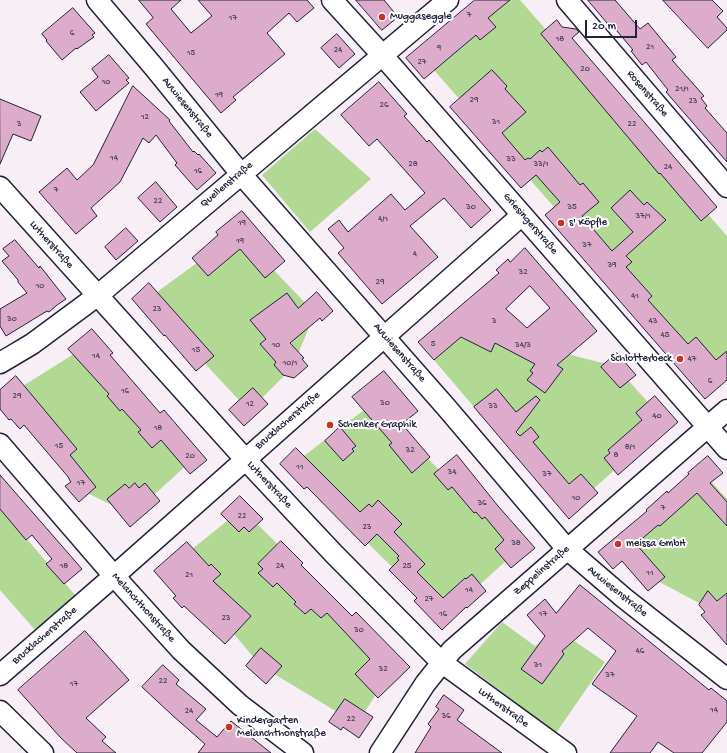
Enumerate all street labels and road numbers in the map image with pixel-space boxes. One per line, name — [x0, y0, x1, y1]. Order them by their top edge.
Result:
street label: Rosenstraße — [623, 68, 671, 120]
street label: Auwiesenstraße — [159, 75, 215, 141]
street label: Quellenstraße — [198, 159, 256, 211]
street label: Griesingerstraße — [500, 191, 560, 257]
street label: Lutherstraße — [26, 218, 76, 272]
street label: Auwiesenstraße — [370, 321, 428, 385]
street label: Brucklacherstraße — [253, 389, 323, 453]
street label: Lutherstraße — [244, 459, 294, 511]
street label: Zeppelinstraße — [511, 543, 573, 599]
street label: Auwiesenstraße — [584, 564, 650, 620]
street label: Melanchthonstraße — [108, 571, 178, 645]
street label: Brucklacherstraße — [10, 604, 80, 668]
street label: Lutherstraße — [475, 685, 531, 731]

